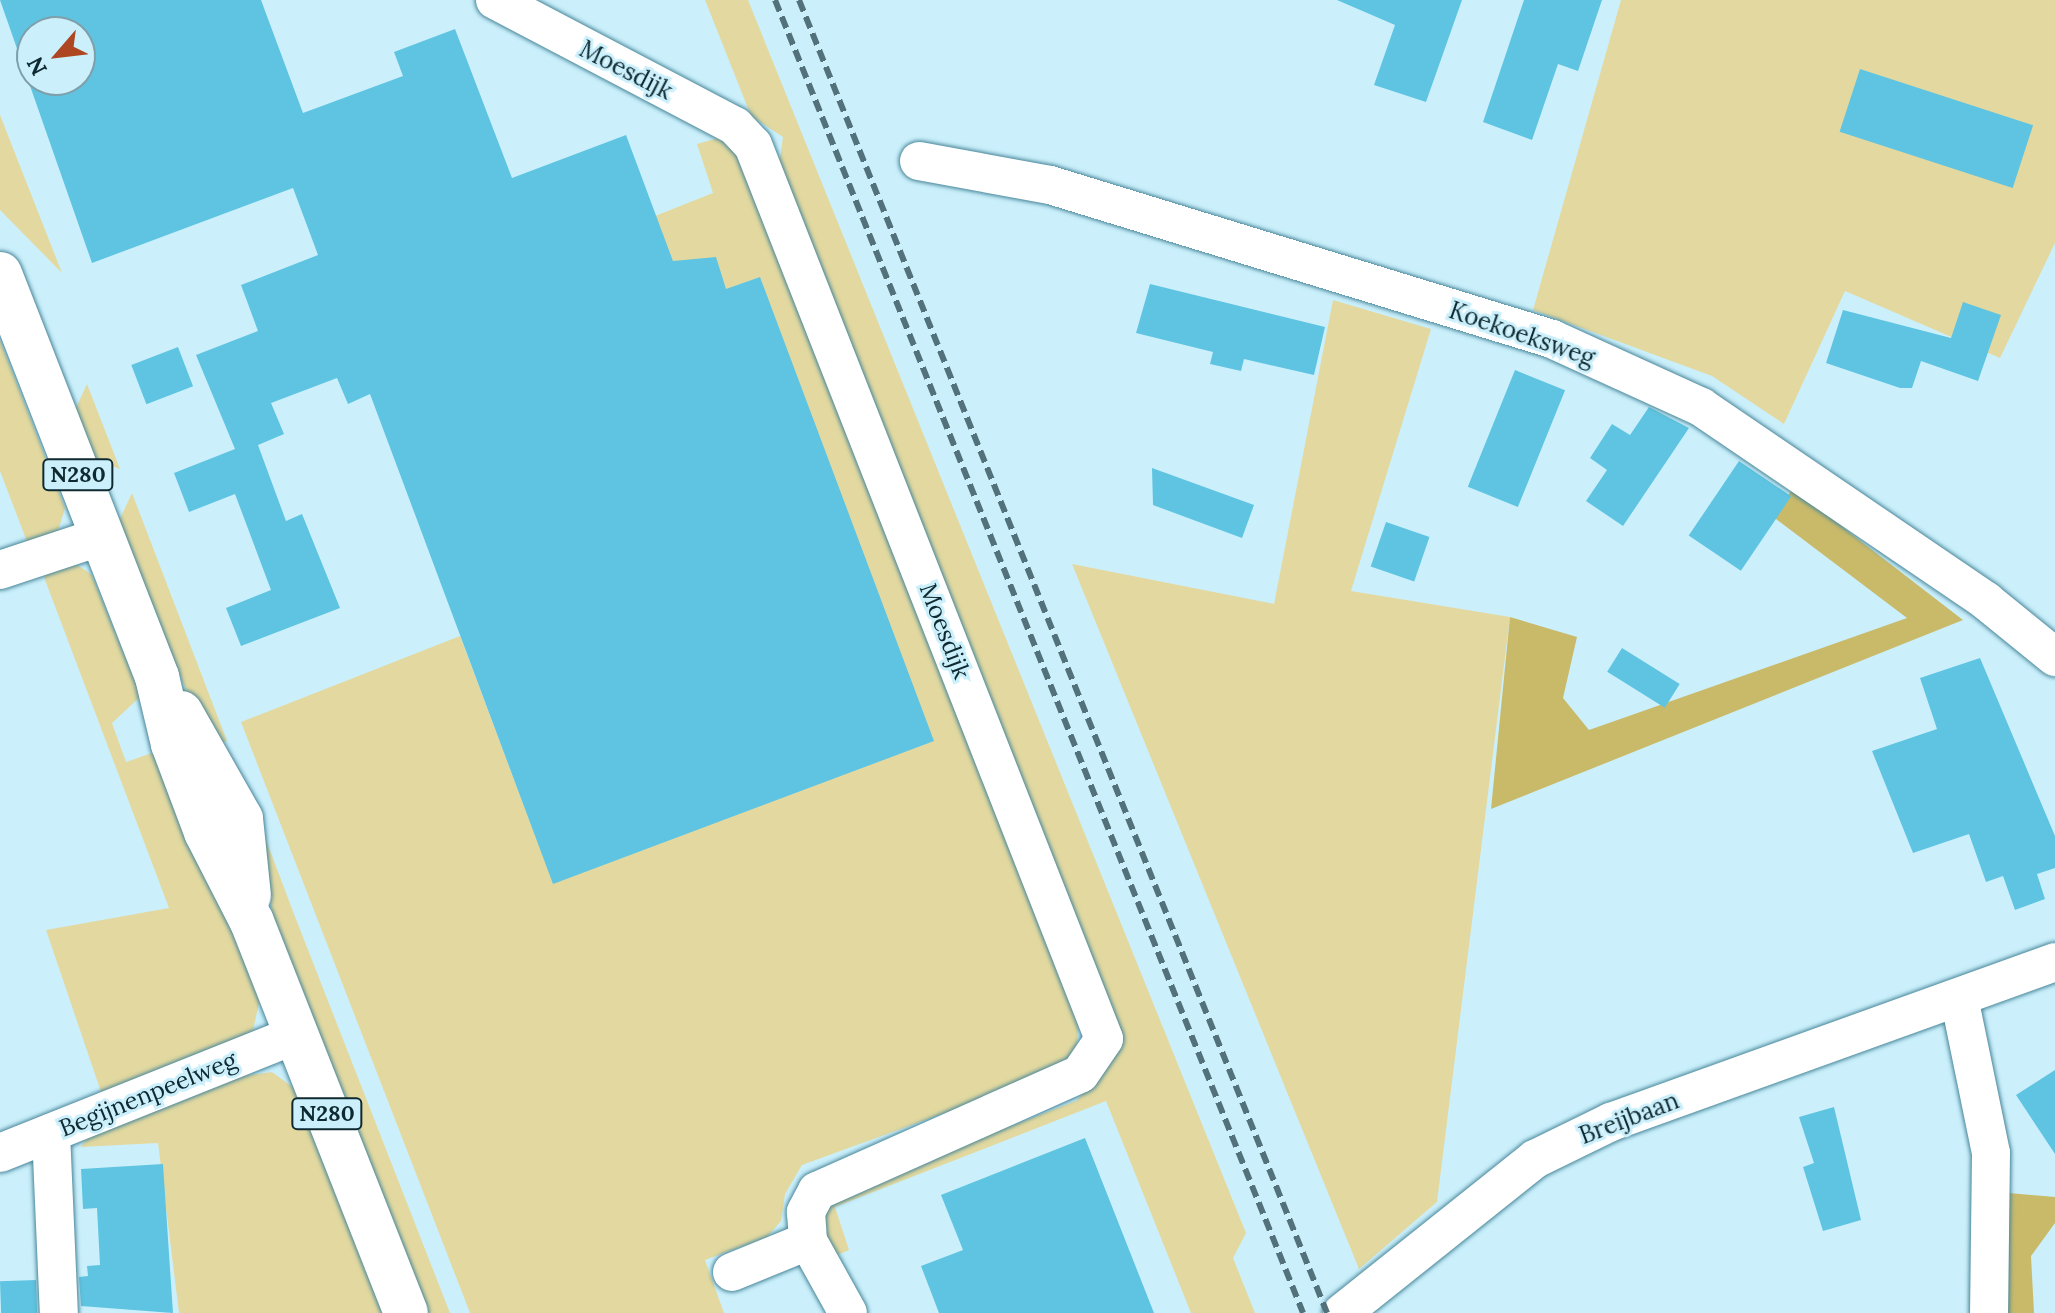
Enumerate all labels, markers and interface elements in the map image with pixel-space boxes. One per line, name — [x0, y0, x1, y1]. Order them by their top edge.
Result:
north arrow — [16, 16, 96, 96]
street label: Moesdijk — [575, 34, 677, 106]
text: N — [20, 52, 53, 80]
street label: Koekoeksweg — [1445, 296, 1599, 372]
road number: N280 — [42, 457, 114, 493]
street label: Moesdijk — [914, 579, 976, 683]
street label: Begijnenpeelweg — [55, 1045, 241, 1143]
street label: Breijbaan — [1575, 1086, 1683, 1150]
road number: N280 — [291, 1096, 363, 1132]

